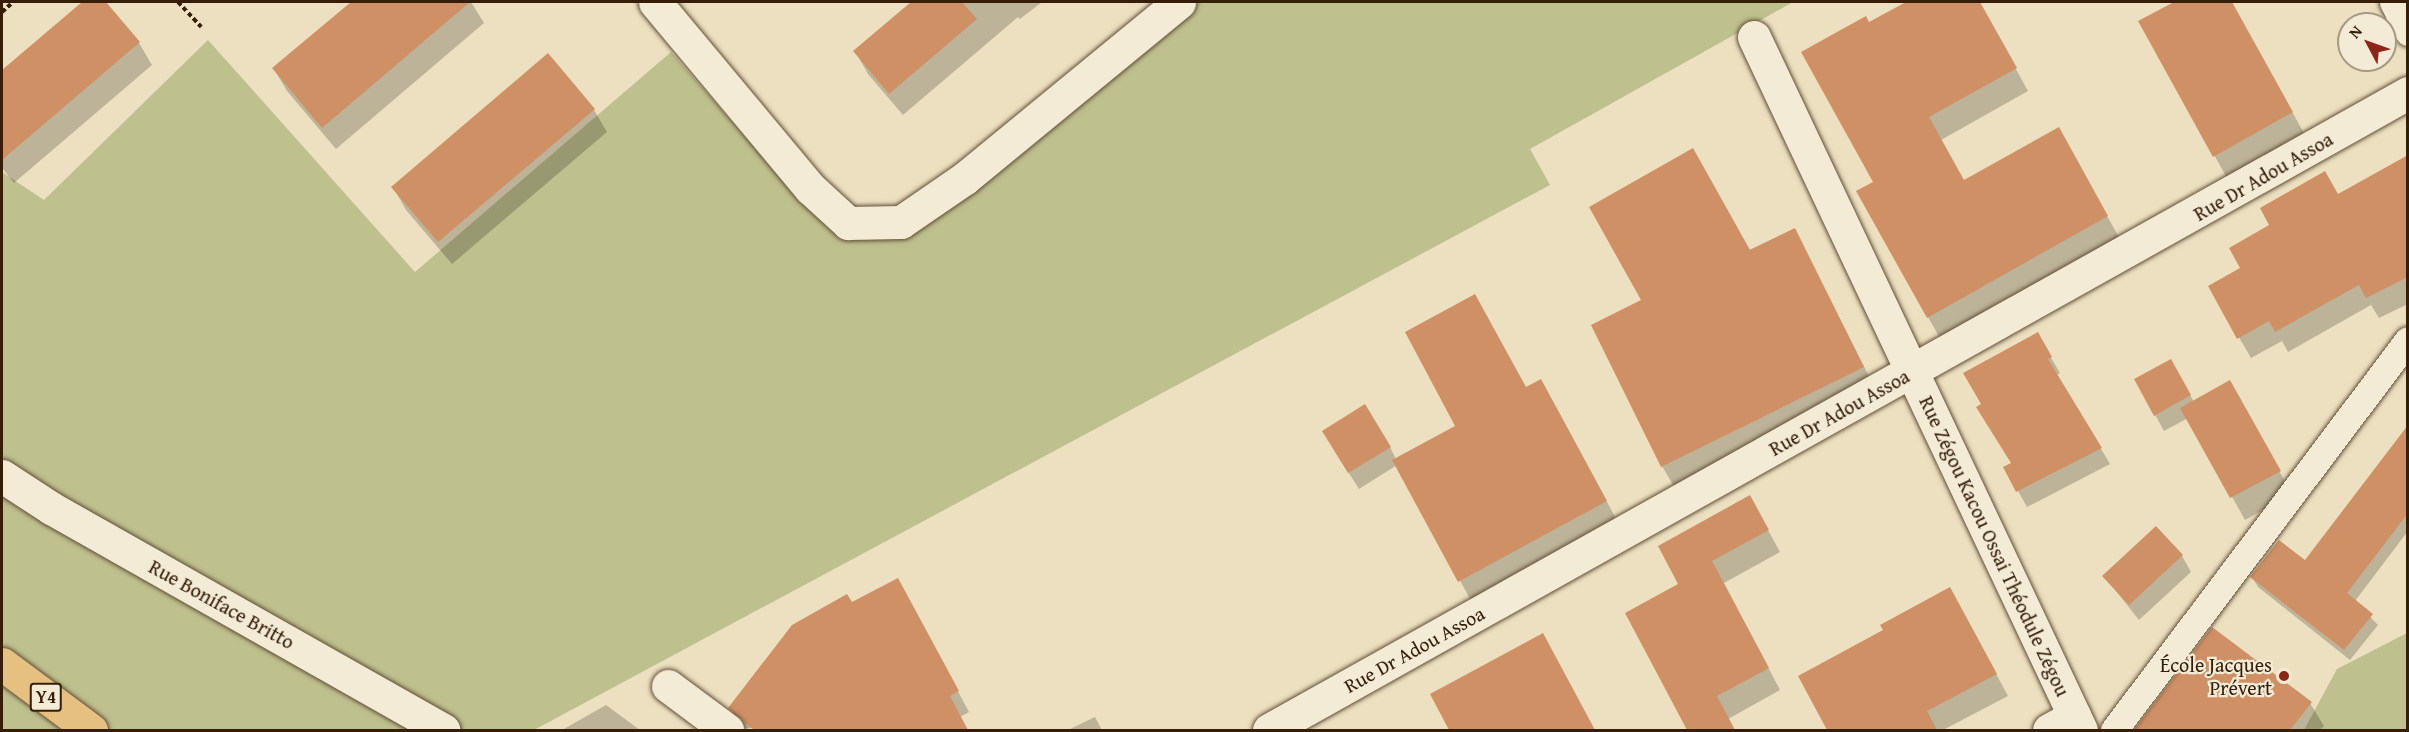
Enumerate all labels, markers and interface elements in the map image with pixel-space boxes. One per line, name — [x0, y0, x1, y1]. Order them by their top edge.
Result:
north arrow — [2337, 12, 2397, 72]
text: N — [2342, 20, 2367, 43]
street label: Rue Dr Adou Assoa — [2189, 126, 2337, 226]
street label: Rue Dr Adou Assoa — [1765, 363, 1913, 461]
street label: Rue Zégou Kacou Ossai Théodule Zégou — [1915, 392, 2075, 700]
street label: Rue Boniface Britto — [145, 554, 299, 654]
street label: Rue Dr Adou Assoa — [1340, 600, 1488, 698]
place label: École Jacques Prévert — [2160, 652, 2272, 699]
marker: École Jacques Prévert — [2277, 669, 2291, 683]
road number: Y4 — [30, 682, 63, 712]

